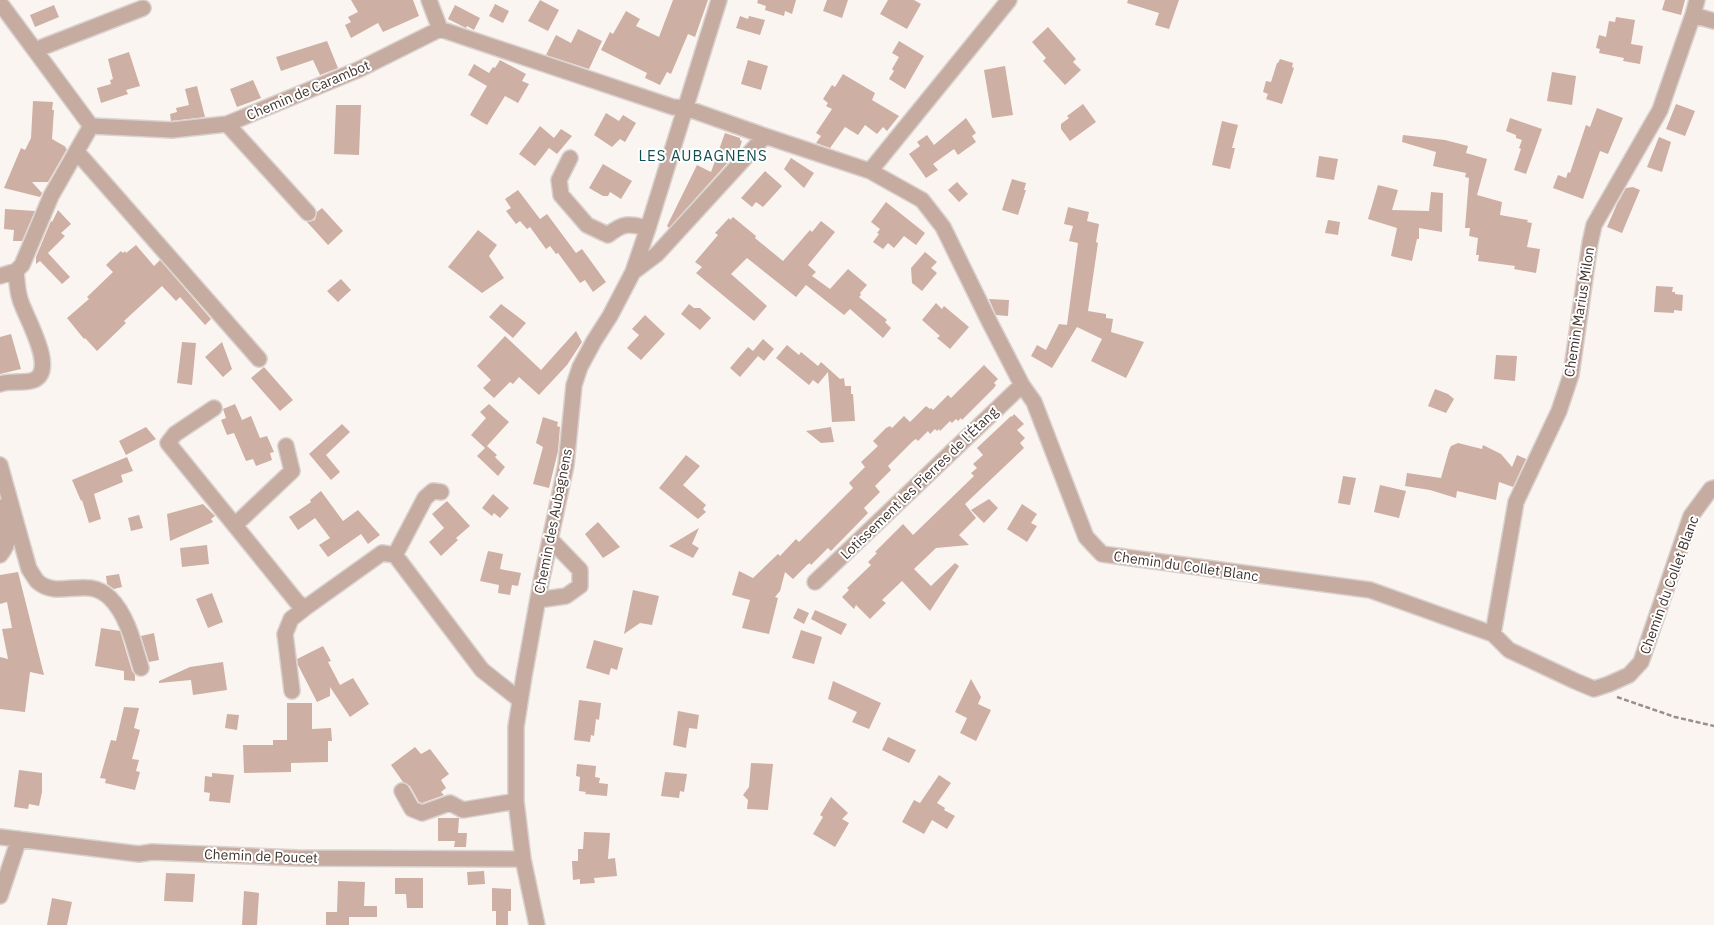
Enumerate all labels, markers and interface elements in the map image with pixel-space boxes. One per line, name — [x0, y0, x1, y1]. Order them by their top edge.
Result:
street label: Chemin de Carambot — [244, 56, 372, 124]
district label: LES AUBAGNENS — [638, 146, 768, 165]
street label: Chemin Marius Milon — [1560, 246, 1598, 378]
street label: Lotissement les Pierres de l'Étang — [836, 402, 1002, 563]
street label: Chemin des Aubagnens — [530, 447, 576, 595]
street label: Chemin du Collet Blanc — [1636, 513, 1702, 657]
street label: Chemin du Collet Blanc — [1112, 547, 1260, 585]
street label: Chemin de Poucet — [204, 845, 318, 867]

